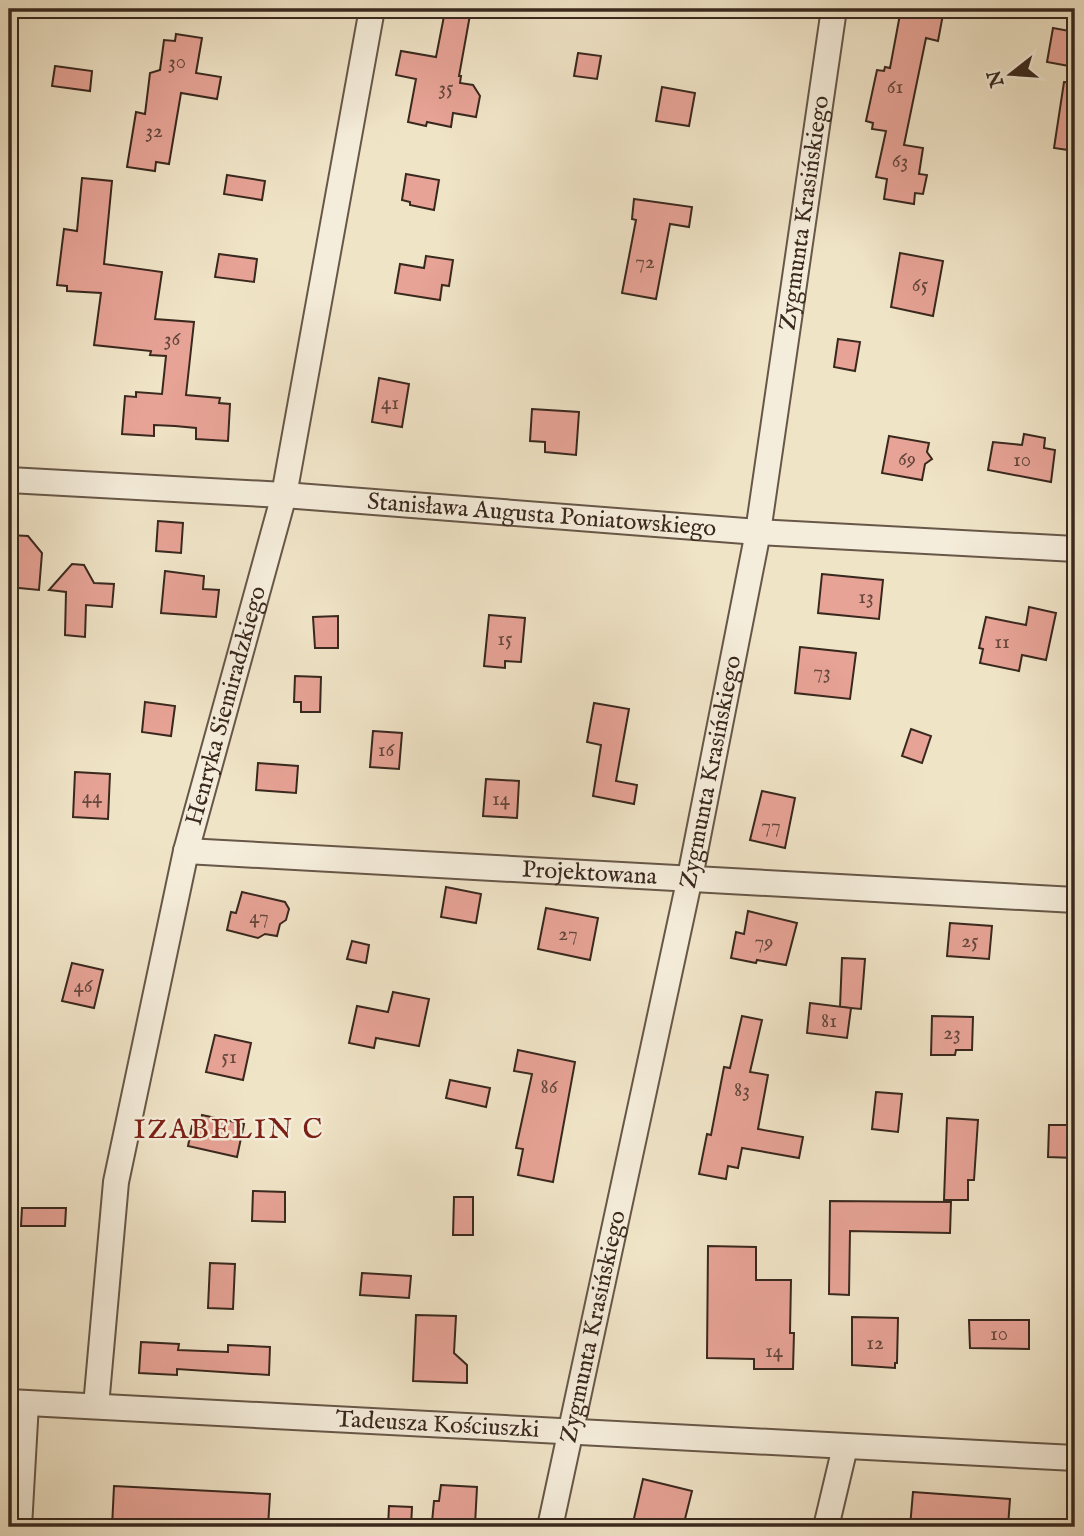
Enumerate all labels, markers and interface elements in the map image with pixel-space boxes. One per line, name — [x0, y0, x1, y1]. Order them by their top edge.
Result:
north arrow — [976, 38, 1046, 108]
house number: 30 — [168, 49, 186, 76]
text: N — [983, 66, 1011, 91]
house number: 61 — [887, 74, 903, 101]
house number: 35 — [438, 75, 454, 102]
street label: Zygmunta Krasińskiego — [772, 93, 837, 332]
house number: 32 — [145, 118, 163, 145]
house number: 63 — [892, 148, 908, 175]
house number: 72 — [635, 249, 655, 276]
house number: 65 — [912, 272, 929, 299]
house number: 36 — [164, 326, 181, 353]
house number: 41 — [381, 390, 399, 417]
house number: 69 — [898, 446, 916, 473]
house number: 10 — [1013, 447, 1031, 474]
street label: Stanisława Augusta Poniatowskiego — [366, 486, 718, 544]
street label: Henryka Siemiradzkiego — [178, 583, 274, 829]
house number: 13 — [858, 584, 874, 611]
house number: 15 — [497, 626, 513, 653]
house number: 11 — [994, 629, 1010, 656]
street label: Zygmunta Krasińskiego — [672, 653, 749, 891]
house number: 73 — [813, 659, 831, 686]
house number: 16 — [378, 737, 395, 764]
house number: 44 — [82, 784, 103, 811]
house number: 14 — [492, 786, 511, 813]
house number: 77 — [761, 813, 781, 840]
street label: Projektowana — [521, 854, 658, 892]
house number: 47 — [249, 904, 269, 931]
house number: 27 — [558, 921, 578, 948]
house number: 25 — [961, 928, 979, 955]
house number: 79 — [755, 929, 774, 956]
house number: 46 — [73, 973, 94, 1000]
house number: 81 — [821, 1008, 837, 1035]
house number: 23 — [943, 1020, 961, 1047]
house number: 51 — [221, 1044, 237, 1071]
house number: 86 — [540, 1074, 559, 1101]
house number: 83 — [734, 1077, 750, 1104]
district label: IZABELIN C — [134, 1113, 324, 1148]
street label: Zygmunta Krasińskiego — [553, 1207, 633, 1446]
house number: 10 — [990, 1321, 1008, 1348]
house number: 12 — [866, 1330, 884, 1357]
house number: 14 — [765, 1338, 784, 1365]
street label: Tadeusza Kościuszki — [335, 1404, 540, 1445]

